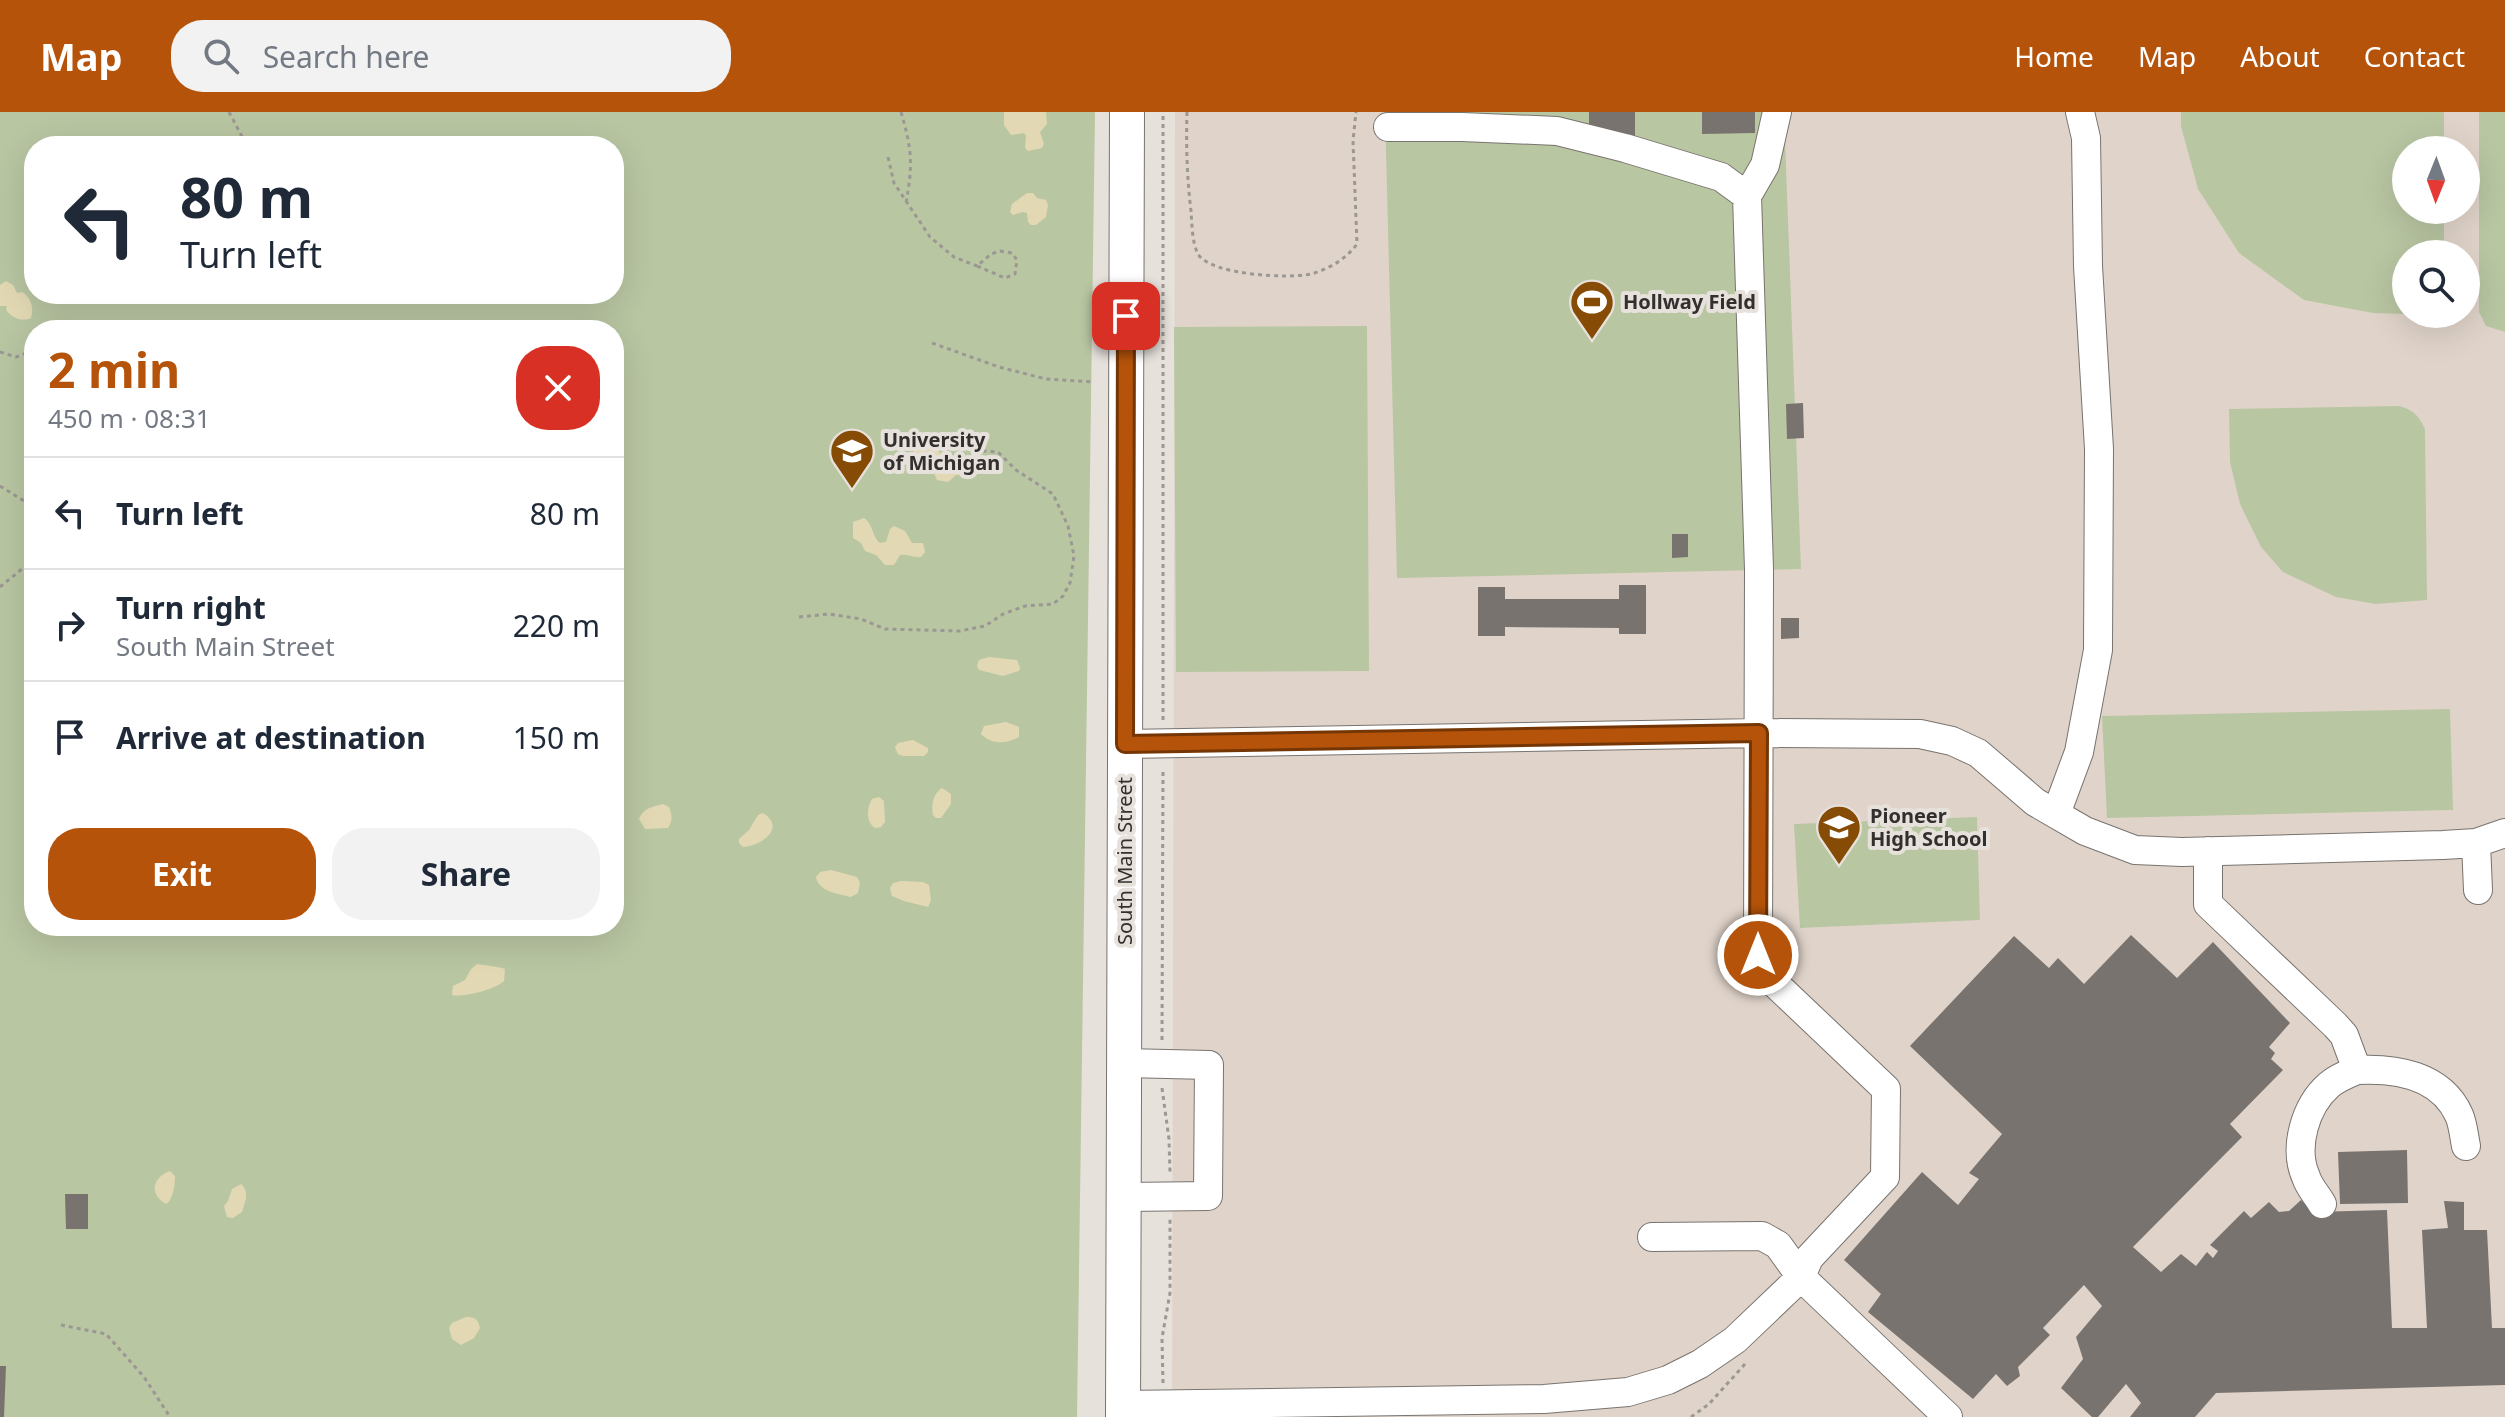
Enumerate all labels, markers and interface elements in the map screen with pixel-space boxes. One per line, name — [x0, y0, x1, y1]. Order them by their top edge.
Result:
search box — [171, 20, 731, 92]
text: Map — [40, 30, 123, 82]
icon: search — [199, 34, 243, 78]
text: Search here — [263, 36, 430, 77]
text: Home — [2014, 37, 2094, 75]
text: Map — [2138, 37, 2196, 75]
text: About — [2240, 37, 2320, 75]
text: Contact — [2364, 37, 2465, 75]
north arrow — [2392, 136, 2480, 224]
map controls — [2392, 136, 2480, 328]
text: 80 m — [180, 158, 313, 234]
icon: left — [48, 168, 152, 272]
text: Turn left — [180, 230, 322, 279]
button: search — [2392, 240, 2480, 328]
sports icon: Hollway Field — [1568, 278, 1616, 341]
pin — [1092, 282, 1160, 350]
place label: Hollway Field — [1623, 288, 1756, 315]
icon: arrive — [1104, 294, 1148, 338]
text: 2 min — [48, 337, 180, 402]
button: close — [516, 346, 600, 430]
text: 450 m · 08:31 — [48, 400, 211, 436]
place label: University of Michigan — [883, 426, 1000, 476]
school or university icon: University of Michigan — [828, 427, 876, 490]
icon: left — [48, 491, 92, 535]
text: Turn left — [116, 493, 244, 534]
text: 80 m — [530, 493, 600, 534]
text: Turn right — [116, 587, 266, 628]
icon: right — [48, 603, 92, 647]
text: 220 m — [513, 605, 600, 646]
text: South Main Street — [116, 628, 335, 664]
icon: arrive — [48, 715, 92, 759]
text: Arrive at destination — [116, 717, 426, 758]
text: 150 m — [513, 717, 600, 758]
street label: South Main Street — [1111, 777, 1138, 945]
place label: Pioneer High School — [1870, 802, 1987, 852]
school or university icon: Pioneer High School — [1815, 803, 1863, 866]
button: Exit — [48, 828, 316, 920]
button: Share — [332, 828, 600, 920]
position arrow — [1716, 913, 1800, 997]

